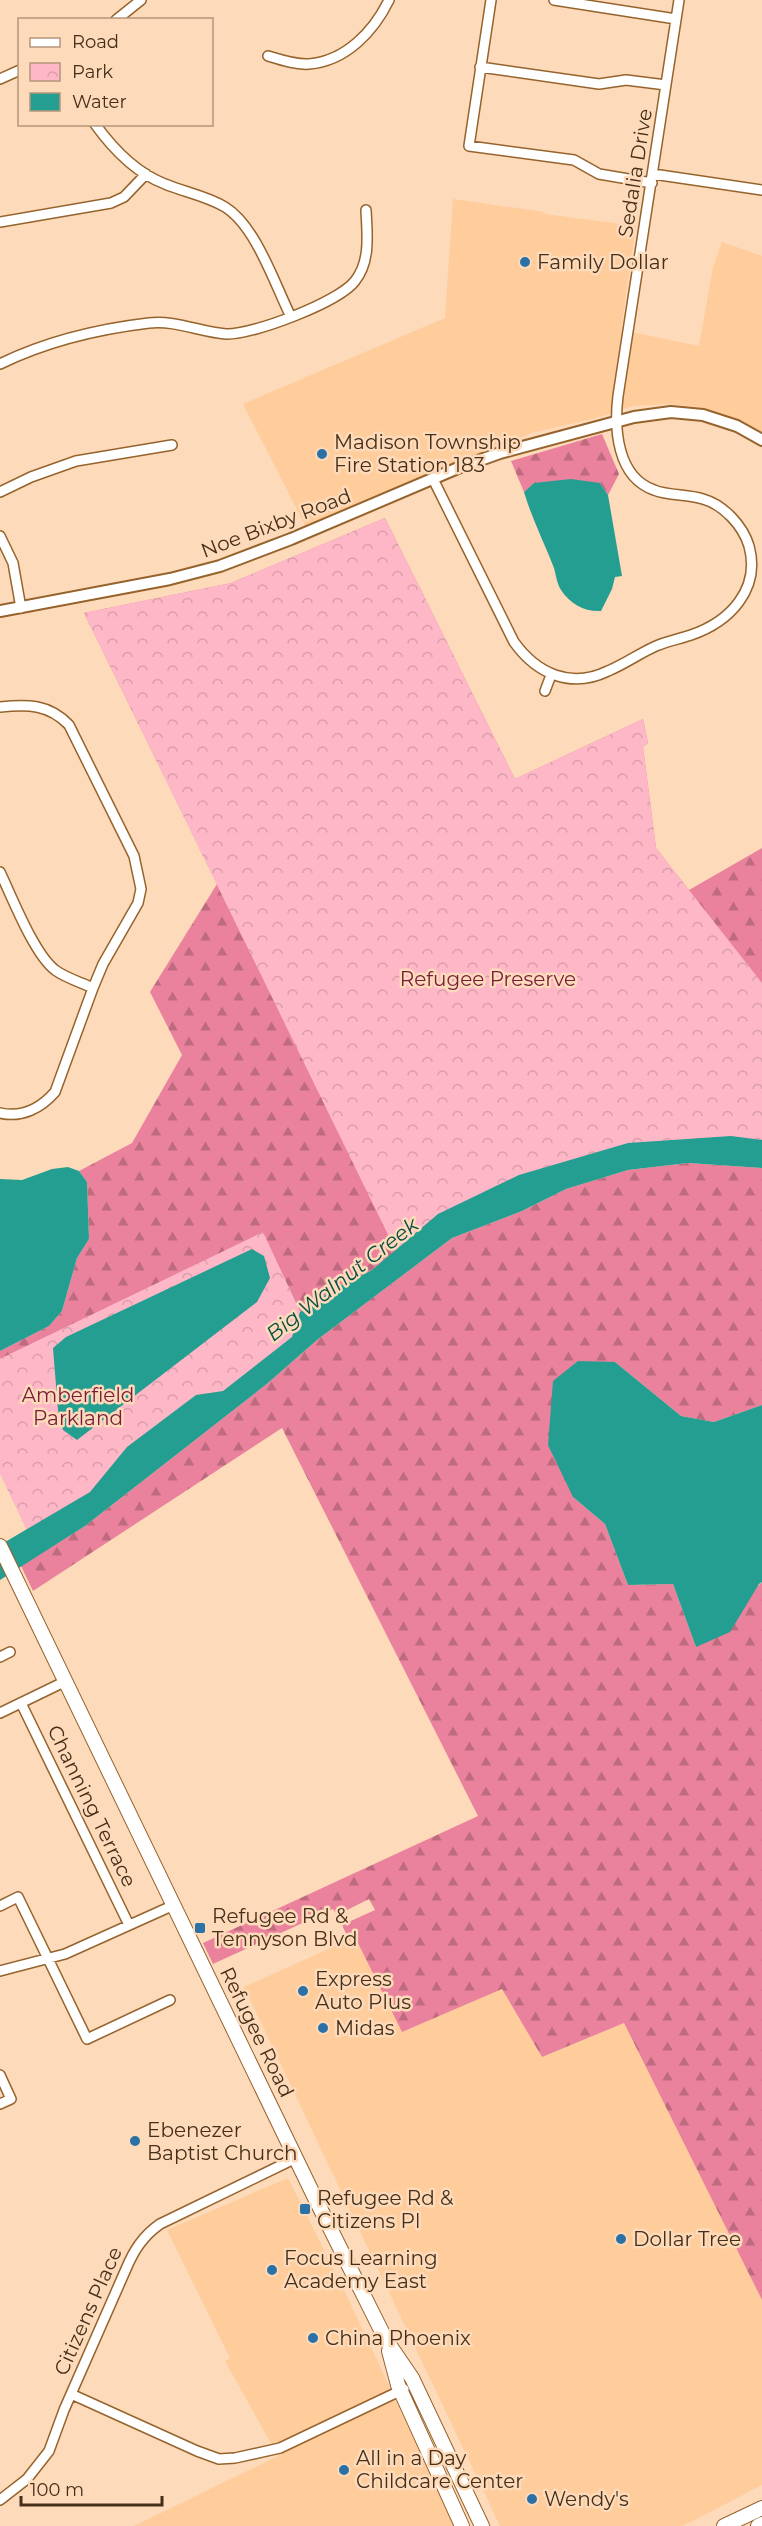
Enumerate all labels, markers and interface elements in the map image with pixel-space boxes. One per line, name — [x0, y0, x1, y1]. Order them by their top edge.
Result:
legend — [18, 18, 213, 126]
text: Road — [72, 31, 119, 53]
text: Park — [72, 61, 113, 83]
text: Water — [72, 91, 127, 113]
street label: Sedalia Drive — [613, 107, 657, 239]
place label: Family Dollar — [537, 250, 669, 274]
marker: Family Dollar — [518, 255, 532, 269]
place label: Madison Township Fire Station 183 — [334, 430, 521, 477]
marker: Madison Township Fire Station 183 — [315, 447, 329, 461]
street label: Noe Bixby Road — [198, 483, 354, 563]
park label: Refugee Preserve — [400, 967, 576, 991]
water label: Big Walnut Creek — [261, 1211, 424, 1346]
park label: Amberfield Parkland — [22, 1383, 134, 1430]
street label: Channing Terrace — [42, 1721, 142, 1891]
place label: Refugee Rd & Tennyson Blvd — [212, 1904, 357, 1951]
marker: Refugee Rd & Tennyson Blvd — [193, 1921, 207, 1935]
street label: Refugee Road — [215, 1963, 299, 2101]
place label: Express Auto Plus — [315, 1967, 411, 2014]
marker: Express Auto Plus — [296, 1984, 310, 1998]
place label: Midas — [335, 2016, 395, 2040]
marker: Midas — [316, 2021, 330, 2035]
place label: Ebenezer Baptist Church — [147, 2118, 298, 2165]
marker: Ebenezer Baptist Church — [128, 2134, 142, 2148]
place label: Refugee Rd & Citizens Pl — [317, 2186, 454, 2233]
marker: Refugee Rd & Citizens Pl — [298, 2202, 312, 2216]
place label: Dollar Tree — [633, 2227, 741, 2251]
marker: Dollar Tree — [614, 2232, 628, 2246]
street label: Citizens Place — [49, 2243, 127, 2379]
place label: Focus Learning Academy East — [284, 2246, 438, 2293]
marker: Focus Learning Academy East — [265, 2263, 279, 2277]
place label: China Phoenix — [325, 2326, 471, 2350]
marker: China Phoenix — [306, 2331, 320, 2345]
place label: All in a Day Childcare Center — [356, 2446, 523, 2493]
marker: All in a Day Childcare Center — [337, 2463, 351, 2477]
scale bar — [21, 2469, 162, 2507]
text: 100 m — [30, 2479, 84, 2501]
place label: Wendy's — [544, 2487, 629, 2511]
marker: Wendy's — [525, 2492, 539, 2506]

